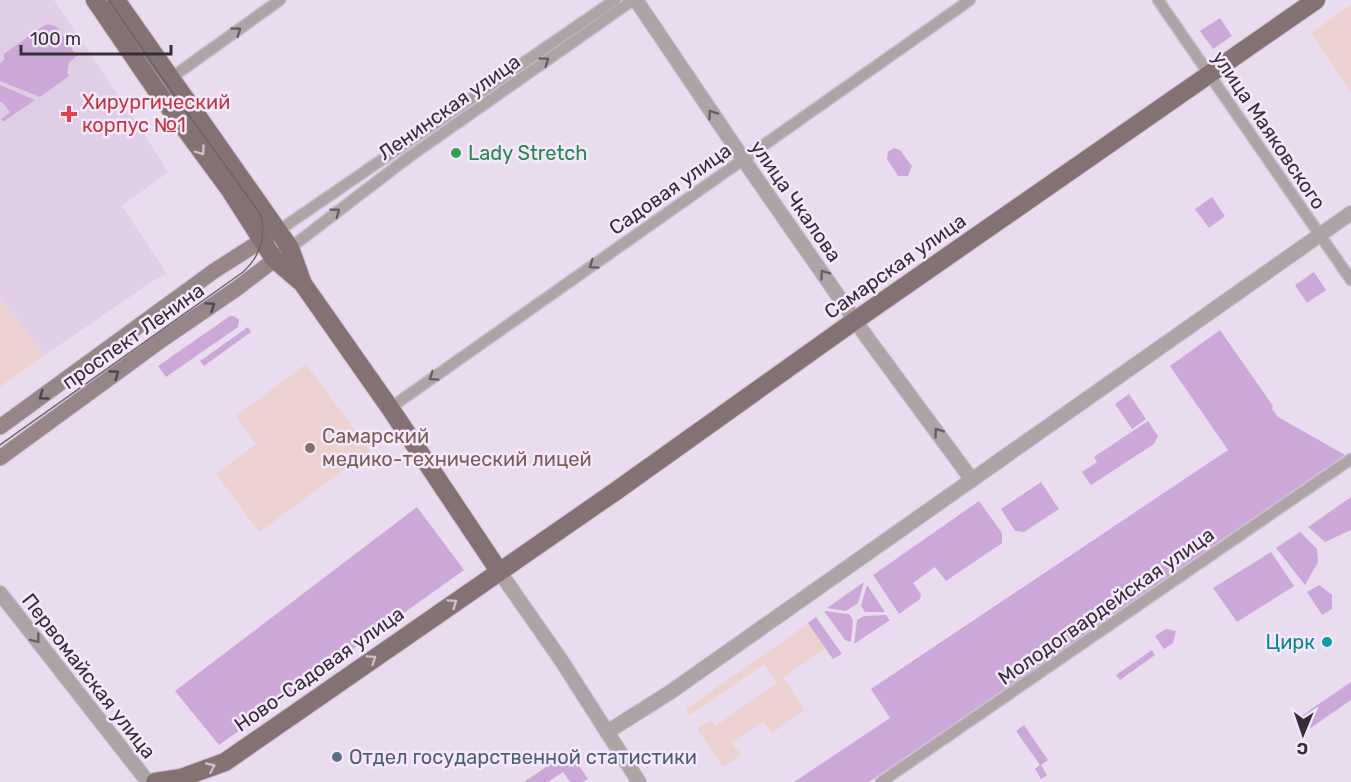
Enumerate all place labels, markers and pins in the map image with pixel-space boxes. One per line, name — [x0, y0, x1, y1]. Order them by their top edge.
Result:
place label: Хирургический корпус №1 — [82, 90, 230, 137]
marker: Хирургический корпус №1 — [60, 105, 78, 123]
place label: Lady Stretch — [468, 141, 587, 165]
marker: Lady Stretch — [449, 146, 463, 160]
place label: Самарский медико-технический лицей — [322, 424, 592, 471]
marker: Самарский медико-технический лицей — [303, 441, 317, 455]
place label: Цирк — [1266, 630, 1315, 654]
marker: Цирк — [1320, 635, 1334, 649]
place label: Отдел государственной статистики — [349, 745, 697, 769]
marker: Отдел государственной статистики — [330, 750, 344, 764]

